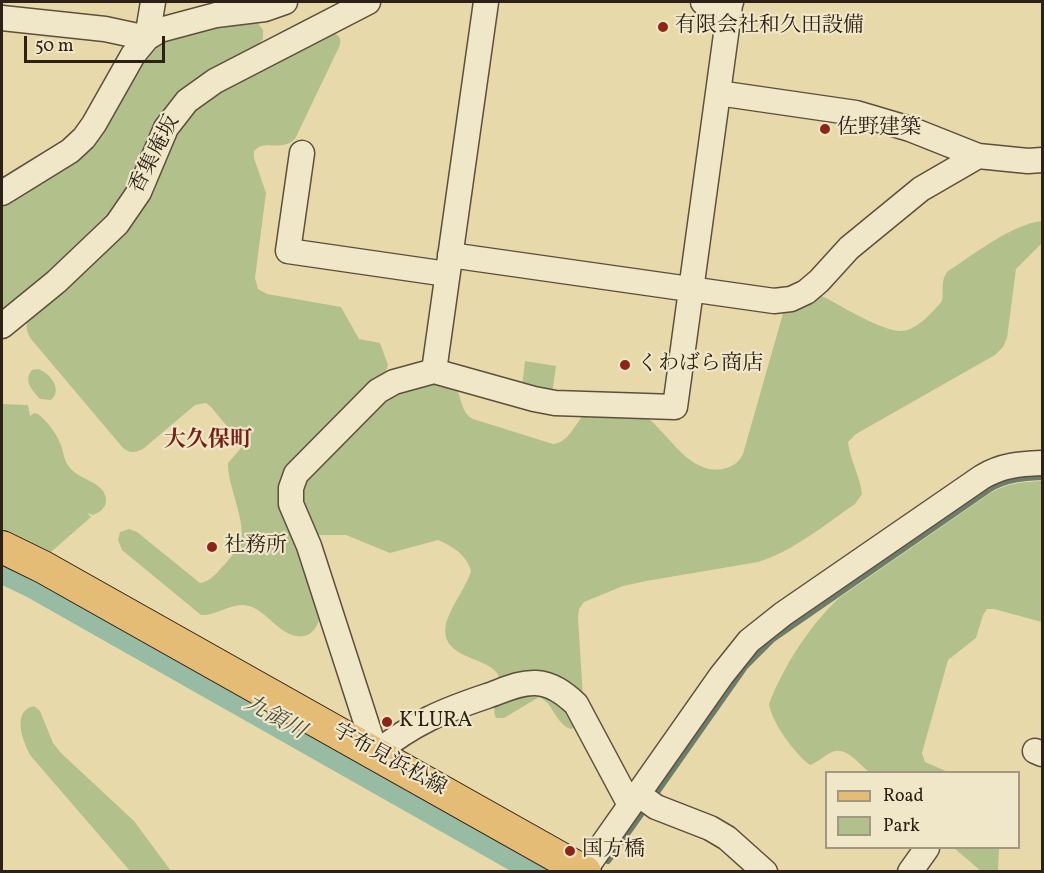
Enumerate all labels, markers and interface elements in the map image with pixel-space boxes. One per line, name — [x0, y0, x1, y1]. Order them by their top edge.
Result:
place label: 有限会社和久田設備 — [675, 14, 864, 40]
marker: 有限会社和久田設備 — [656, 20, 670, 34]
scale bar — [27, 24, 168, 62]
text: 50 m — [35, 34, 74, 59]
street label: 香集庵坂 — [126, 112, 186, 198]
place label: 佐野建築 — [837, 116, 921, 142]
marker: 佐野建築 — [818, 122, 832, 136]
place label: くわばら商店 — [637, 352, 763, 378]
marker: くわばら商店 — [618, 358, 632, 372]
district label: 大久保町 — [164, 429, 252, 455]
place label: 社務所 — [224, 534, 287, 560]
marker: 社務所 — [205, 540, 219, 554]
water label: 九領川 — [239, 691, 309, 747]
place label: K'LURA — [399, 709, 472, 735]
marker: K'LURA — [380, 715, 394, 729]
street label: 宇布見浜松線 — [328, 719, 450, 803]
legend — [825, 771, 1020, 849]
text: Road — [883, 784, 924, 809]
text: Park — [883, 814, 920, 839]
place label: 国方橋 — [582, 838, 645, 864]
marker: 国方橋 — [563, 844, 577, 858]

